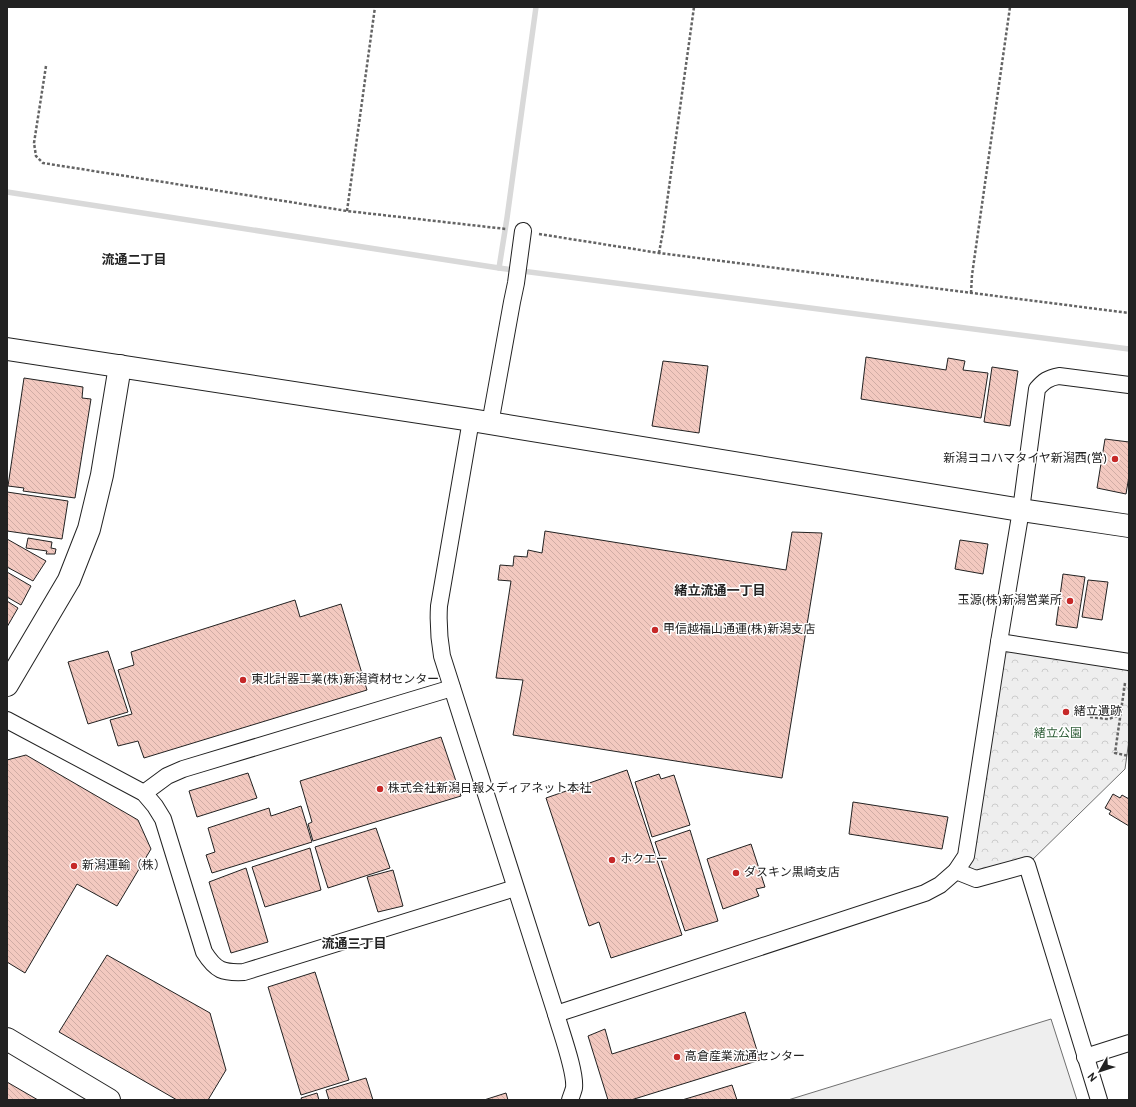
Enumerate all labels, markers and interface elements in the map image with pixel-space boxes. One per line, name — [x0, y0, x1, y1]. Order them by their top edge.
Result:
district label: 流通二丁目 — [101, 252, 167, 269]
place label: 新潟ヨコハマタイヤ新潟西(営) — [943, 451, 1107, 467]
marker: 新潟ヨコハマタイヤ新潟西(営) — [1110, 454, 1120, 464]
district label: 緒立流通一丁目 — [673, 583, 766, 600]
place label: 玉源(株)新潟営業所 — [958, 593, 1062, 609]
marker: 玉源(株)新潟営業所 — [1065, 596, 1075, 606]
place label: 甲信越福山通運(株)新潟支店 — [663, 622, 815, 638]
marker: 甲信越福山通運(株)新潟支店 — [650, 625, 660, 635]
place label: 東北計器工業(株)新潟資材センター — [251, 672, 439, 688]
marker: 東北計器工業(株)新潟資材センター — [238, 675, 248, 685]
place label: 緒立遺跡 — [1074, 704, 1122, 720]
marker: 緒立遺跡 — [1061, 707, 1071, 717]
park label: 緒立公園 — [1034, 726, 1082, 742]
place label: 株式会社新潟日報メディアネット本社 — [388, 781, 591, 797]
marker: 株式会社新潟日報メディアネット本社 — [375, 784, 385, 794]
place label: ホクエー — [620, 852, 668, 868]
marker: ホクエー — [607, 855, 617, 865]
place label: 新潟運輸（株） — [82, 858, 166, 874]
marker: 新潟運輸（株） — [69, 861, 79, 871]
place label: ダスキン黒崎支店 — [744, 865, 840, 881]
marker: ダスキン黒崎支店 — [731, 868, 741, 878]
district label: 流通三丁目 — [321, 936, 387, 953]
place label: 高倉産業流通センター — [685, 1049, 805, 1065]
north arrow — [1080, 1051, 1120, 1091]
marker: 高倉産業流通センター — [672, 1052, 682, 1062]
text: N — [1085, 1069, 1101, 1084]

